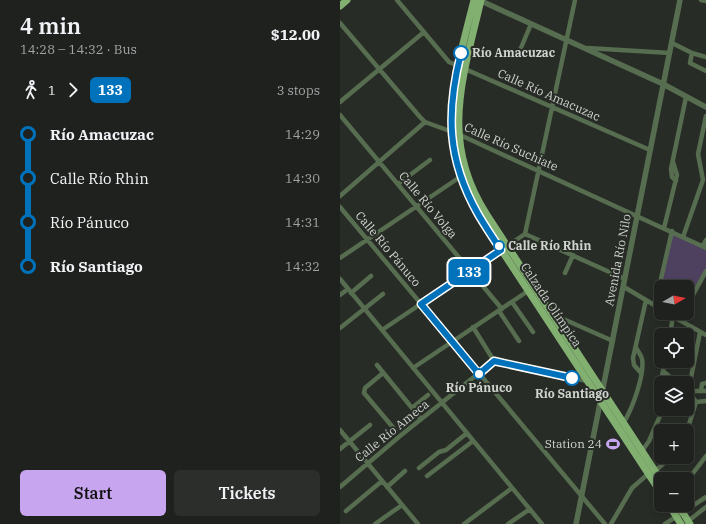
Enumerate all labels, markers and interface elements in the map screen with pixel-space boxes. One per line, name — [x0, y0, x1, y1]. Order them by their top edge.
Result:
text: 4 min — [20, 11, 81, 40]
text: $12.00 — [271, 25, 320, 44]
text: 14:28 – 14:32 · Bus — [20, 41, 137, 58]
marker: Río Amacuzac — [453, 45, 469, 61]
place label: Río Amacuzac — [472, 45, 556, 60]
street label: Calle Río Amacuzac — [496, 65, 603, 124]
icon: walk — [20, 79, 42, 101]
icon: forward — [62, 79, 84, 101]
text: 133 — [98, 81, 123, 99]
text: 1 — [48, 82, 56, 99]
text: 3 stops — [277, 82, 320, 99]
street label: Calle Río Suchiate — [462, 119, 560, 174]
text: Río Amacuzac — [50, 125, 154, 144]
text: 14:29 — [285, 126, 320, 143]
street label: Calle Río Volga — [396, 168, 461, 242]
text: Calle Río Rhin — [50, 169, 149, 188]
text: 14:30 — [285, 170, 320, 187]
street label: Calle Río Pánuco — [352, 208, 424, 290]
street label: Avenida Río Nilo — [601, 212, 634, 307]
text: Río Pánuco — [50, 213, 129, 232]
text: 14:31 — [285, 214, 320, 231]
place label: Calle Río Rhin — [508, 238, 591, 253]
marker: Calle Río Rhin — [493, 240, 505, 252]
text: Río Santiago — [50, 257, 143, 276]
text: 14:32 — [285, 258, 320, 275]
line badge: 133 — [446, 259, 492, 285]
street label: Calzada Olímpica — [518, 260, 585, 350]
text: 133 — [456, 263, 482, 281]
north arrow — [654, 280, 694, 320]
map controls — [654, 280, 694, 512]
button: locate — [654, 328, 694, 368]
marker: Río Pánuco — [473, 368, 485, 380]
marker: Río Santiago — [564, 370, 580, 386]
button: layers — [654, 376, 694, 416]
place label: Río Pánuco — [446, 380, 512, 395]
place label: Río Santiago — [535, 386, 609, 401]
street label: Calle Río Ameca — [352, 396, 432, 465]
button: + — [654, 424, 694, 464]
place label: Station 24 — [545, 436, 602, 451]
sports icon: Station 24 — [605, 436, 621, 452]
button: Start — [20, 470, 166, 516]
button: Tickets — [174, 470, 320, 516]
button: − — [654, 472, 694, 512]

